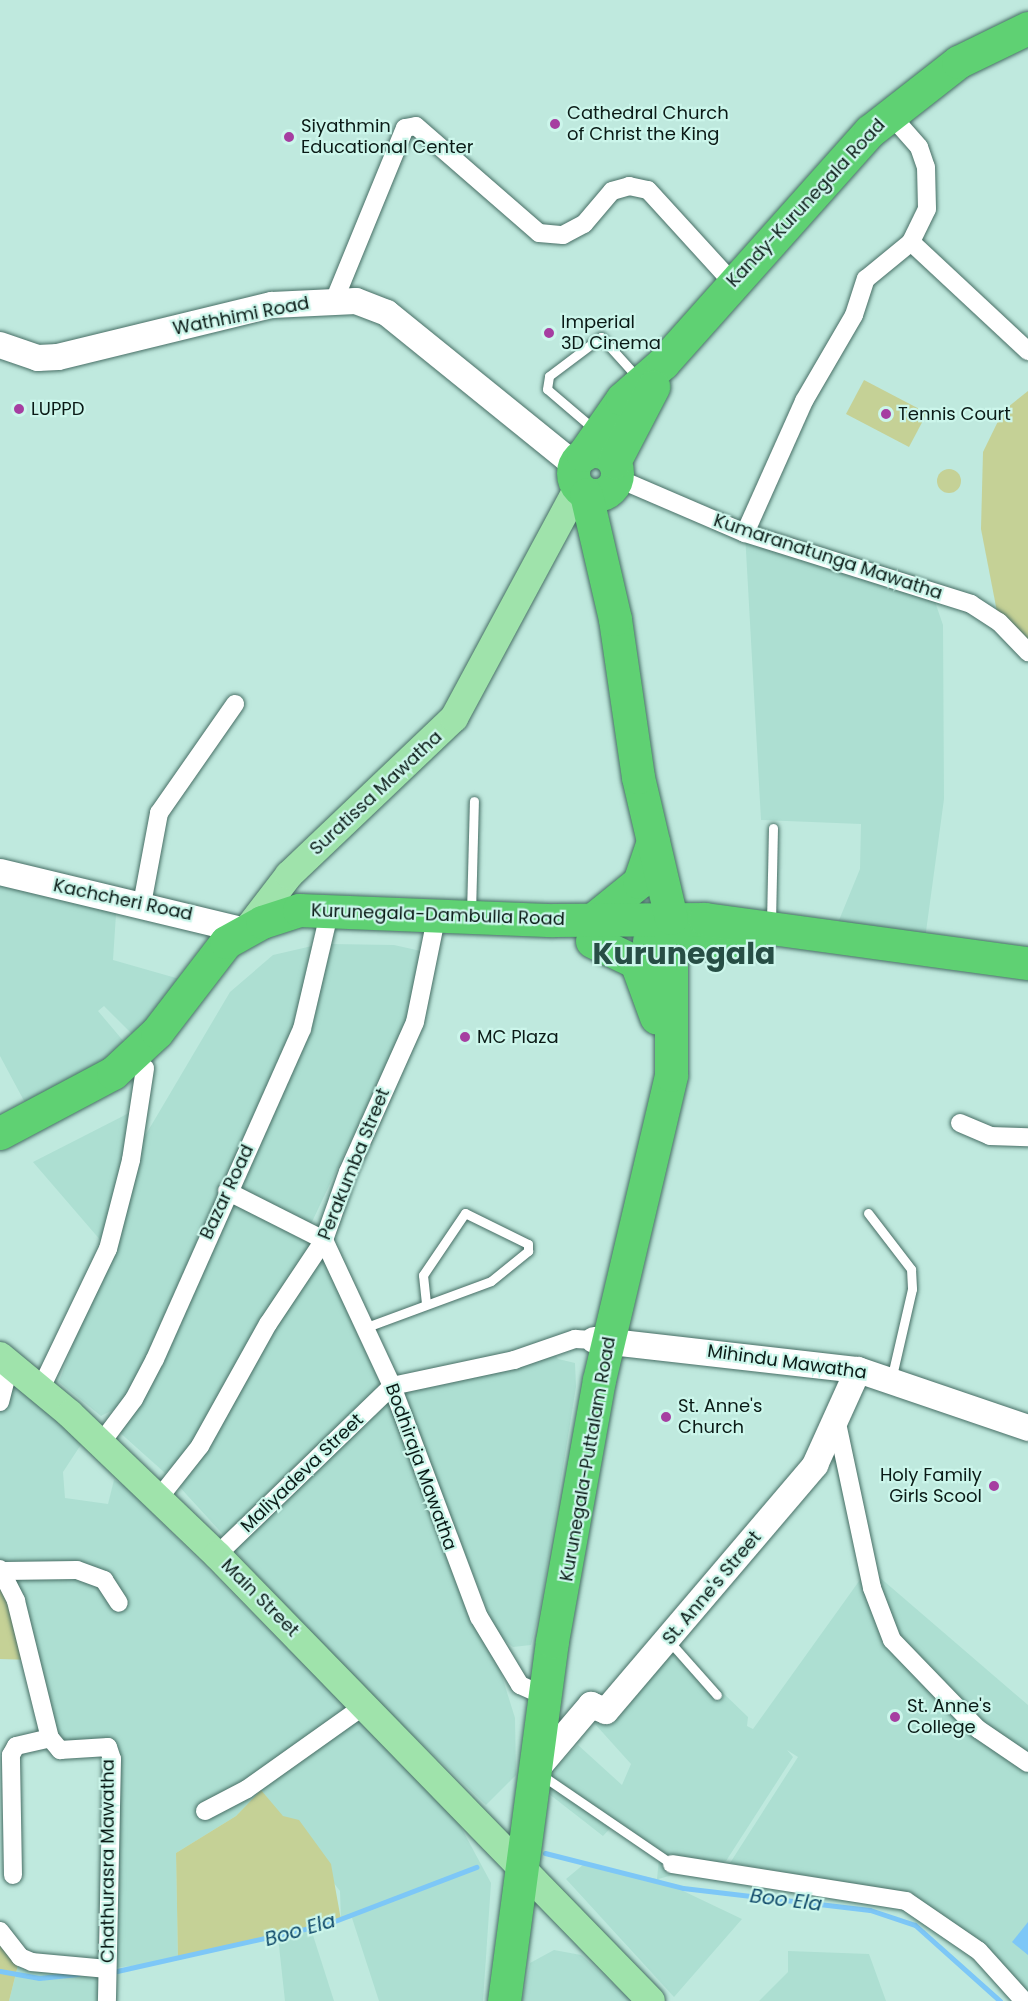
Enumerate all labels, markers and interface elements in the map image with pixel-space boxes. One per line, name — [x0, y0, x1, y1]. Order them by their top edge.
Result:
place label: Cathedral Church of Christ the King — [567, 103, 729, 146]
street label: Kandy-Kurunegala Road — [722, 114, 890, 292]
place label: Siyathmin Educational Center — [301, 116, 473, 158]
marker: Cathedral Church of Christ the King — [548, 117, 562, 131]
marker: Siyathmin Educational Center — [282, 130, 296, 144]
street label: Wathhimi Road — [171, 292, 311, 340]
place label: Imperial 3D Cinema — [561, 312, 661, 354]
marker: Imperial 3D Cinema — [542, 326, 556, 340]
place label: LUPPD — [31, 398, 84, 420]
marker: LUPPD — [12, 402, 26, 416]
place label: Tennis Court — [898, 403, 1011, 425]
marker: Tennis Court — [879, 407, 893, 421]
street label: Kumaranatunga Mawatha — [711, 510, 945, 604]
street label: Suratissa Mawatha — [306, 726, 446, 860]
street label: Kachcheri Road — [51, 875, 195, 925]
street label: Kurunegala-Dambulla Road — [311, 900, 565, 930]
district label: Kurunegala — [593, 936, 775, 972]
place label: MC Plaza — [477, 1026, 559, 1048]
marker: MC Plaza — [458, 1030, 472, 1044]
street label: Perakumba Street — [314, 1085, 394, 1243]
street label: Bazar Road — [196, 1141, 258, 1243]
street label: Kurunegala-Puttalam Road — [556, 1335, 620, 1583]
street label: Mihindu Mawatha — [706, 1340, 868, 1384]
street label: Bodhiraja Mawatha — [381, 1381, 461, 1553]
place label: St. Anne's Church — [678, 1396, 762, 1438]
street label: Maliyadeva Street — [236, 1409, 368, 1537]
marker: St. Anne's Church — [659, 1410, 673, 1424]
place label: Holy Family Girls Scool — [880, 1465, 982, 1508]
marker: Holy Family Girls Scool — [987, 1479, 1001, 1493]
street label: St. Anne's Street — [658, 1527, 766, 1649]
street label: Main Street — [217, 1555, 303, 1641]
place label: St. Anne's College — [907, 1696, 991, 1738]
marker: St. Anne's College — [888, 1710, 902, 1724]
street label: Chathurasra Mawatha — [97, 1759, 119, 1963]
water label: Boo Ela — [749, 1884, 823, 1916]
water label: Boo Ela — [262, 1908, 338, 1952]

